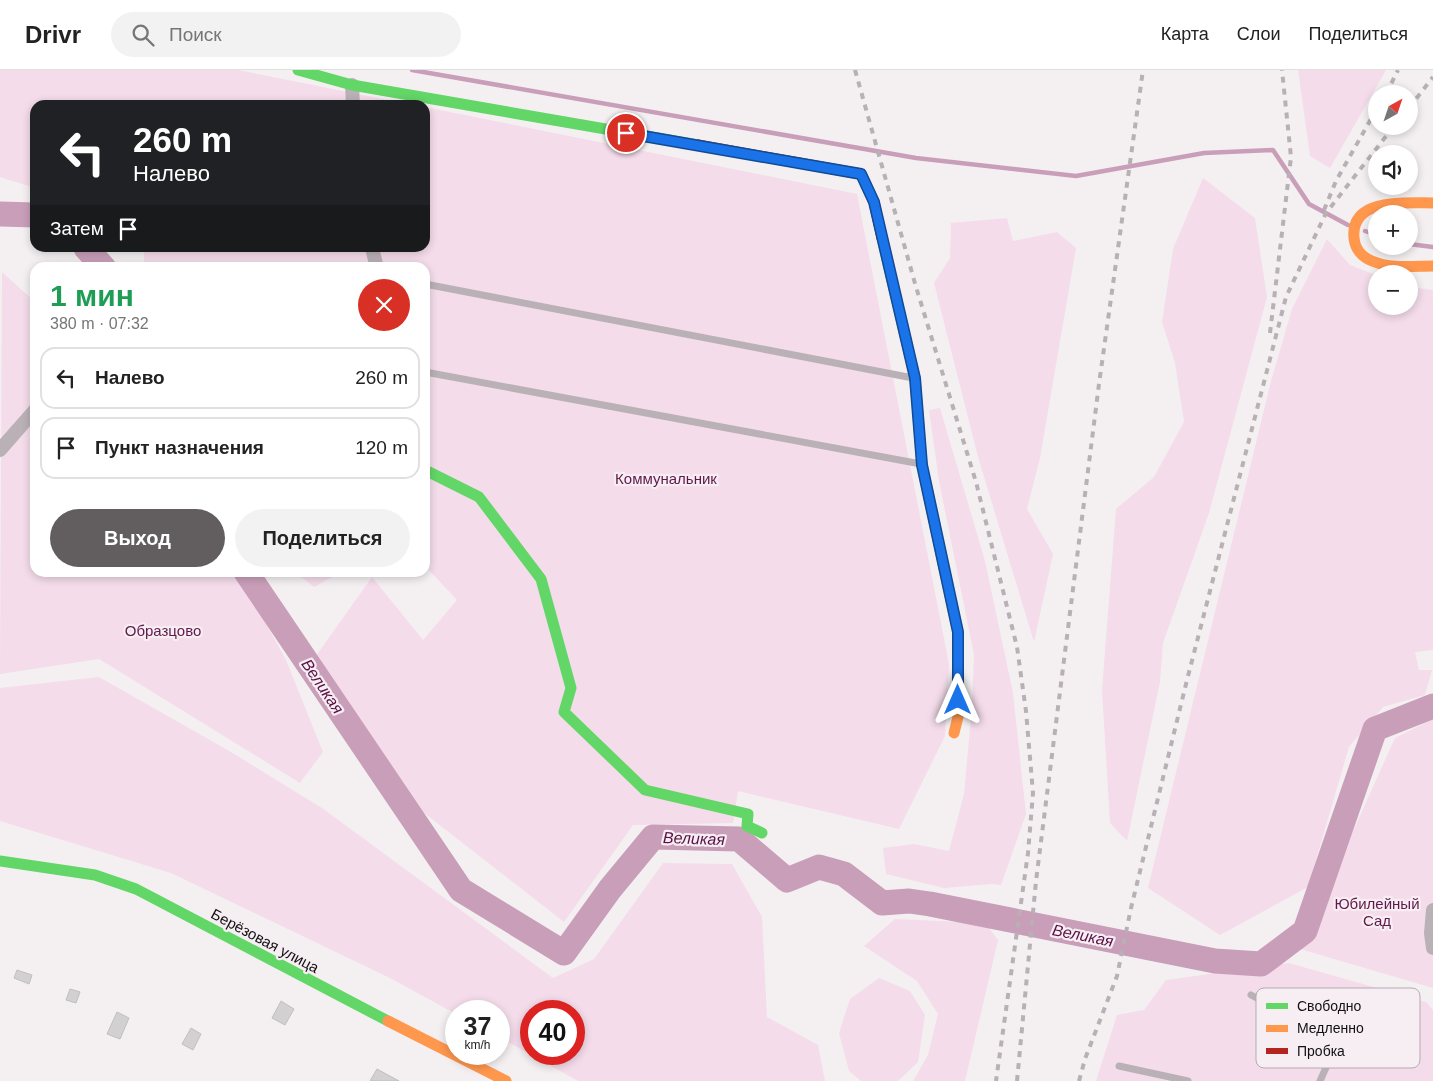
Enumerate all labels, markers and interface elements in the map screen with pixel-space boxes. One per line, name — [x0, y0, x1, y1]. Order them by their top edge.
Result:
search box — [111, 12, 461, 57]
text: Drivr — [25, 21, 81, 48]
icon: search — [129, 21, 157, 49]
text: Поиск — [169, 24, 222, 45]
text: Карта — [1161, 24, 1209, 44]
text: Слои — [1237, 24, 1281, 44]
text: Поделиться — [1309, 24, 1408, 44]
north arrow — [1368, 85, 1418, 135]
map controls — [1368, 85, 1418, 315]
pin — [605, 112, 647, 154]
icon: arrive — [612, 119, 640, 147]
icon: left — [50, 120, 115, 185]
text: 260 m — [133, 120, 232, 159]
button: sound — [1368, 145, 1418, 195]
text: Налево — [133, 161, 210, 186]
button: + — [1368, 205, 1418, 255]
icon: arrive — [114, 215, 142, 243]
text: Затем — [50, 218, 104, 239]
button: − — [1368, 265, 1418, 315]
text: 1 мин — [50, 279, 134, 312]
button: close — [358, 279, 410, 331]
text: 380 m · 07:32 — [50, 315, 149, 332]
icon: left — [52, 364, 80, 392]
text: Налево — [95, 367, 165, 388]
text: 260 m — [355, 367, 408, 388]
icon: arrive — [52, 434, 80, 462]
text: Пункт назначения — [95, 437, 264, 458]
text: 120 m — [355, 437, 408, 458]
park label: Коммунальник — [615, 470, 717, 487]
button: Выход — [50, 509, 225, 567]
button: Поделиться — [235, 509, 410, 567]
park label: Образцово — [125, 622, 201, 639]
water label: Великая — [298, 656, 347, 717]
position arrow — [931, 673, 983, 725]
water label: Великая — [663, 829, 726, 848]
park label: Юбилейный Сад — [1334, 895, 1420, 929]
street label: Берёзовая улица — [208, 905, 323, 976]
water label: Великая — [1051, 921, 1115, 950]
legend — [1256, 988, 1420, 1068]
text: Свободно — [1297, 998, 1362, 1014]
speed limit sign: 40 — [520, 1000, 585, 1065]
text: 37 — [464, 1012, 491, 1040]
text: Медленно — [1297, 1020, 1364, 1036]
text: km/h — [464, 1038, 491, 1052]
text: Пробка — [1297, 1043, 1345, 1059]

